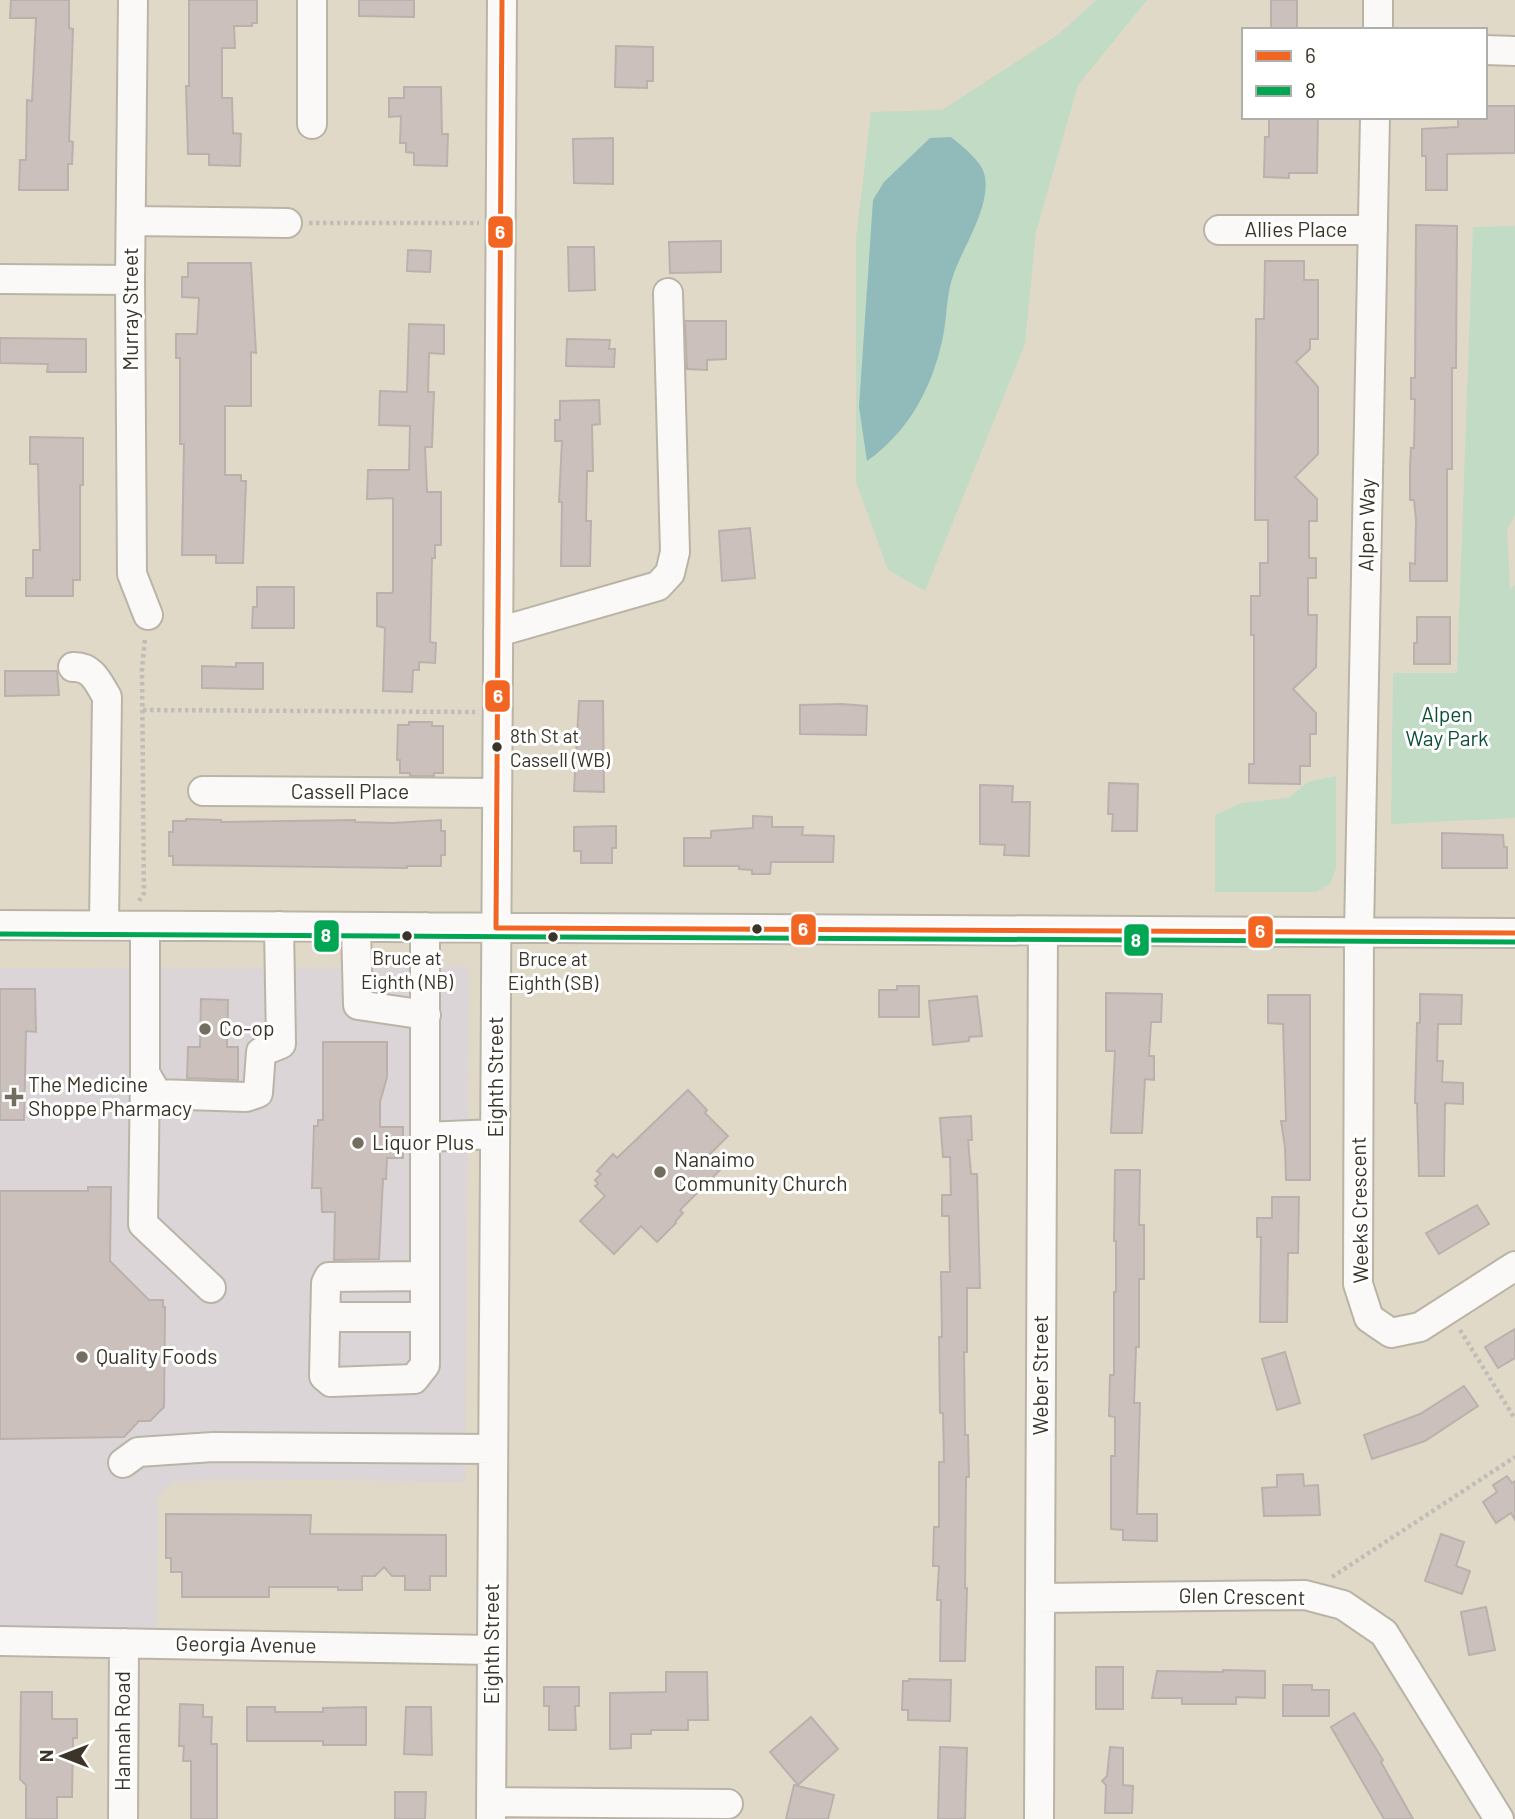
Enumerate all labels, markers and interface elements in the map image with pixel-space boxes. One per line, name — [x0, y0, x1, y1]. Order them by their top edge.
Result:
legend — [1242, 28, 1487, 119]
text: 6 — [1305, 42, 1316, 67]
text: 8 — [1305, 77, 1316, 102]
line badge: 6 — [487, 215, 514, 249]
street label: Allies Place — [1244, 216, 1348, 241]
text: 6 — [495, 220, 505, 243]
street label: Murray Street — [117, 247, 142, 371]
street label: Alpen Way — [1352, 478, 1379, 572]
line badge: 6 — [484, 679, 511, 713]
text: 6 — [493, 684, 503, 707]
park label: Alpen Way Park — [1405, 701, 1489, 750]
place label: 8th St at Cassell (WB) — [510, 724, 611, 771]
marker: 8th St at Cassell (WB) — [490, 740, 504, 754]
street label: Cassell Place — [291, 778, 409, 803]
line badge: 6 — [790, 913, 817, 946]
line badge: 6 — [1247, 915, 1274, 949]
text: 6 — [798, 917, 808, 940]
line badge: 8 — [313, 919, 340, 953]
text: 6 — [1255, 919, 1265, 942]
unlabelled marker — [750, 922, 764, 936]
text: 8 — [321, 923, 331, 946]
line badge: 8 — [1123, 923, 1150, 957]
text: 8 — [1131, 928, 1141, 951]
marker: Bruce at Eighth (NB) — [400, 929, 414, 943]
marker: Bruce at Eighth (SB) — [546, 930, 560, 944]
place label: Bruce at Eighth (NB) — [361, 946, 454, 993]
place label: Bruce at Eighth (SB) — [508, 947, 599, 994]
place label: Co-op — [219, 1015, 274, 1040]
street label: Eighth Street — [482, 1016, 507, 1138]
marker: Co-op — [197, 1021, 213, 1037]
place label: The Medicine Shoppe Pharmacy — [28, 1071, 192, 1120]
marker: The Medicine Shoppe Pharmacy — [6, 1089, 22, 1105]
place label: Liquor Plus — [372, 1129, 474, 1154]
marker: Liquor Plus — [350, 1135, 366, 1151]
street label: Weeks Crescent — [1345, 1136, 1372, 1284]
place label: Nanaimo Community Church — [674, 1146, 847, 1195]
marker: Nanaimo Community Church — [652, 1164, 668, 1180]
street label: Weber Street — [1027, 1315, 1052, 1435]
place label: Quality Foods — [96, 1343, 217, 1368]
marker: Quality Foods — [74, 1349, 90, 1365]
street label: Glen Crescent — [1178, 1582, 1306, 1609]
street label: Eighth Street — [478, 1583, 503, 1705]
street label: Georgia Avenue — [175, 1630, 317, 1657]
street label: Hannah Road — [109, 1671, 134, 1791]
north arrow — [28, 1721, 98, 1791]
text: N — [34, 1750, 57, 1762]

